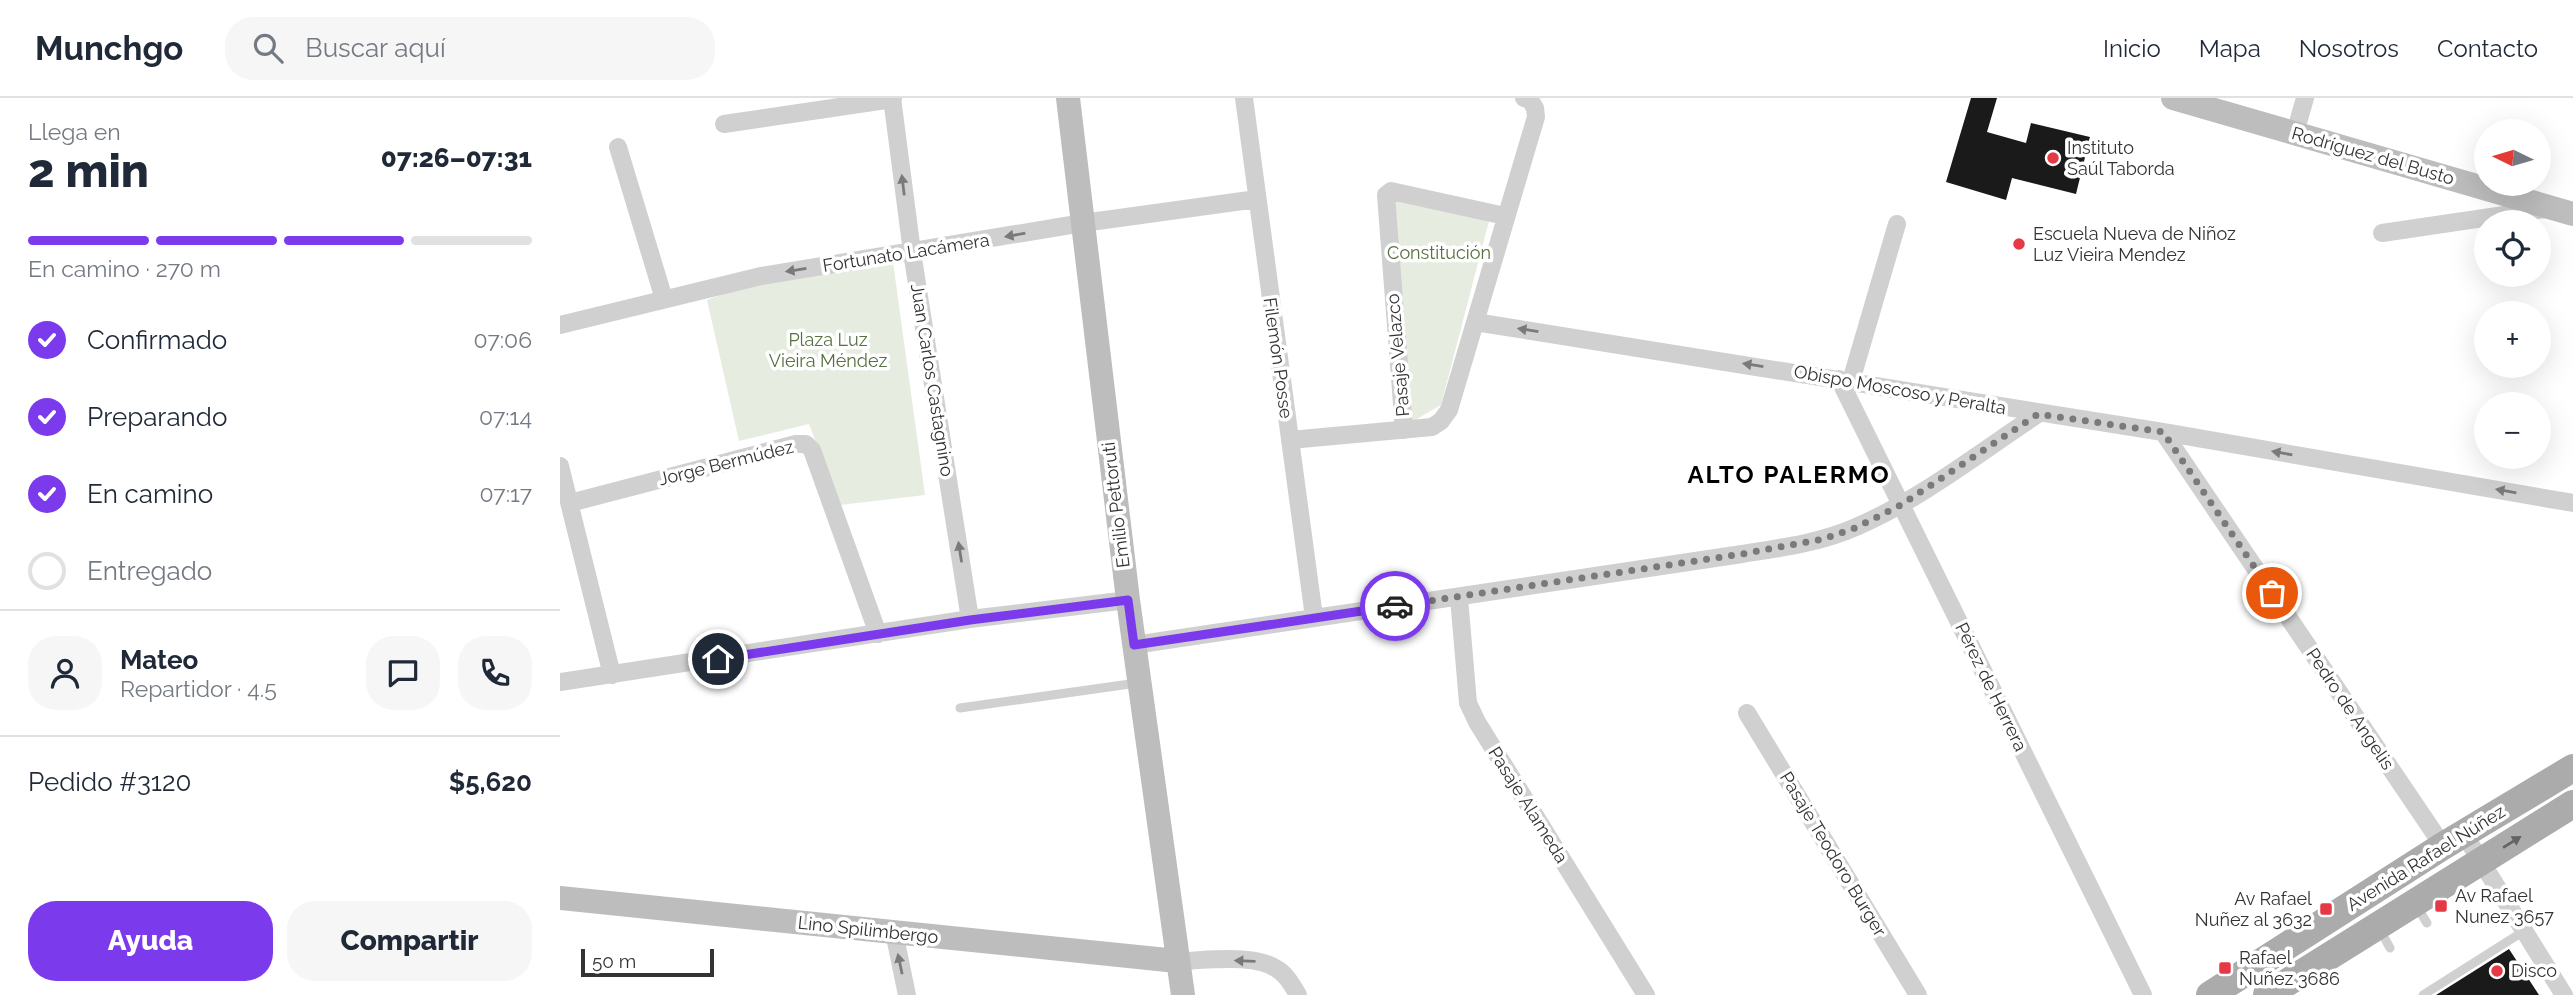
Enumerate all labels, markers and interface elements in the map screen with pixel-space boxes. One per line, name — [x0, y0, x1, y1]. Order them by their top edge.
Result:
search box — [225, 17, 715, 80]
text: Munchgo — [35, 29, 183, 68]
icon: search — [249, 29, 287, 67]
text: Buscar aquí — [305, 33, 446, 63]
text: Inicio — [2103, 34, 2161, 63]
text: Mapa — [2199, 34, 2261, 63]
text: Nosotros — [2299, 34, 2399, 63]
text: Contacto — [2437, 34, 2538, 63]
text: Llega en — [28, 118, 121, 145]
north arrow — [2474, 119, 2552, 196]
map controls — [2474, 119, 2551, 469]
street label: Rodríguez del Busto — [2290, 122, 2457, 189]
place label: Instituto Saúl Taborda — [2067, 137, 2175, 179]
text: 07:26–07:31 — [381, 143, 532, 173]
text: 2 min — [28, 144, 149, 198]
marker: Instituto Saúl Taborda — [2045, 150, 2061, 166]
one-way arrow — [898, 173, 909, 195]
button: locate — [2474, 210, 2551, 287]
place label: Escuela Nueva de Niñoz Luz Vieira Mendez — [2033, 223, 2236, 265]
street label: Fortunato Lacámera — [821, 229, 991, 276]
one-way arrow — [1004, 230, 1026, 241]
marker: Escuela Nueva de Niñoz Luz Vieira Mendez — [2011, 236, 2027, 252]
park label: Constitución — [1387, 242, 1491, 263]
text: En camino · 270 m — [28, 255, 221, 282]
one-way arrow — [785, 265, 807, 276]
street label: Juan Carlos Castagnino — [907, 282, 958, 478]
street label: Pasaje Velazco — [1382, 292, 1413, 417]
street label: Filemón Posse — [1260, 296, 1297, 420]
button: + — [2474, 301, 2551, 378]
icon: check — [28, 321, 66, 359]
one-way arrow — [1517, 324, 1539, 335]
text: Confirmado — [87, 325, 227, 355]
text: 07:06 — [474, 326, 532, 353]
park label: Plaza Luz Vieira Méndez — [769, 329, 887, 371]
one-way arrow — [1742, 360, 1764, 371]
street label: Obispo Moscoso y Peralta — [1792, 361, 2008, 419]
button: − — [2474, 392, 2551, 469]
icon: check — [28, 398, 66, 436]
text: Preparando — [87, 402, 227, 432]
text: 07:14 — [479, 403, 532, 430]
street label: Jorge Bermúdez — [656, 436, 796, 489]
street label: Emilio Pettoruti — [1097, 441, 1134, 569]
one-way arrow — [2270, 447, 2292, 458]
district label: ALTO PALERMO — [1687, 460, 1891, 489]
icon: check — [28, 475, 66, 513]
text: En camino — [87, 479, 213, 509]
text: 07:17 — [479, 480, 532, 507]
one-way arrow — [2495, 485, 2517, 496]
one-way arrow — [954, 541, 965, 563]
text: Entregado — [87, 556, 212, 586]
pin — [2242, 563, 2302, 623]
courier — [1360, 571, 1430, 641]
icon: bag — [2253, 574, 2291, 612]
icon: car — [1376, 587, 1414, 625]
street label: Pérez de Herrera — [1951, 619, 2032, 755]
pin — [688, 629, 748, 689]
button: person — [28, 636, 102, 710]
button: chat — [366, 636, 440, 710]
button: phone — [458, 636, 532, 710]
icon: home — [699, 640, 737, 678]
street label: Pedro de Angelis — [2302, 644, 2399, 774]
text: Mateo — [120, 645, 198, 675]
text: Repartidor · 4.5 — [120, 675, 277, 702]
street label: Pasaje Alameda — [1484, 743, 1573, 867]
text: Pedido #3120 — [28, 767, 191, 797]
text: $5,620 — [449, 767, 532, 797]
street label: Pasaje Teodoro Burger — [1776, 768, 1891, 940]
street label: Avenida Rafael Núñez — [2343, 800, 2509, 915]
one-way arrow — [2502, 836, 2521, 849]
place label: Av Rafael Nunez 3657 — [2455, 885, 2554, 927]
place label: Av Rafael Nuñez al 3632 — [2195, 888, 2312, 930]
marker: Av Rafael Nunez 3657 — [2433, 898, 2449, 914]
button: Ayuda — [28, 901, 273, 981]
button: Compartir — [287, 901, 532, 981]
marker: Av Rafael Nuñez al 3632 — [2318, 901, 2334, 917]
street label: Lino Spilimbergo — [797, 912, 940, 947]
scale bar — [581, 946, 714, 978]
place label: Rafael Nuñez 3686 — [2239, 947, 2340, 989]
text: 50 m — [592, 950, 636, 972]
one-way arrow — [895, 953, 906, 975]
one-way arrow — [1234, 955, 1256, 966]
marker: Rafael Nuñez 3686 — [2217, 960, 2233, 976]
place label: Disco — [2511, 960, 2557, 981]
marker: Disco — [2489, 963, 2505, 979]

